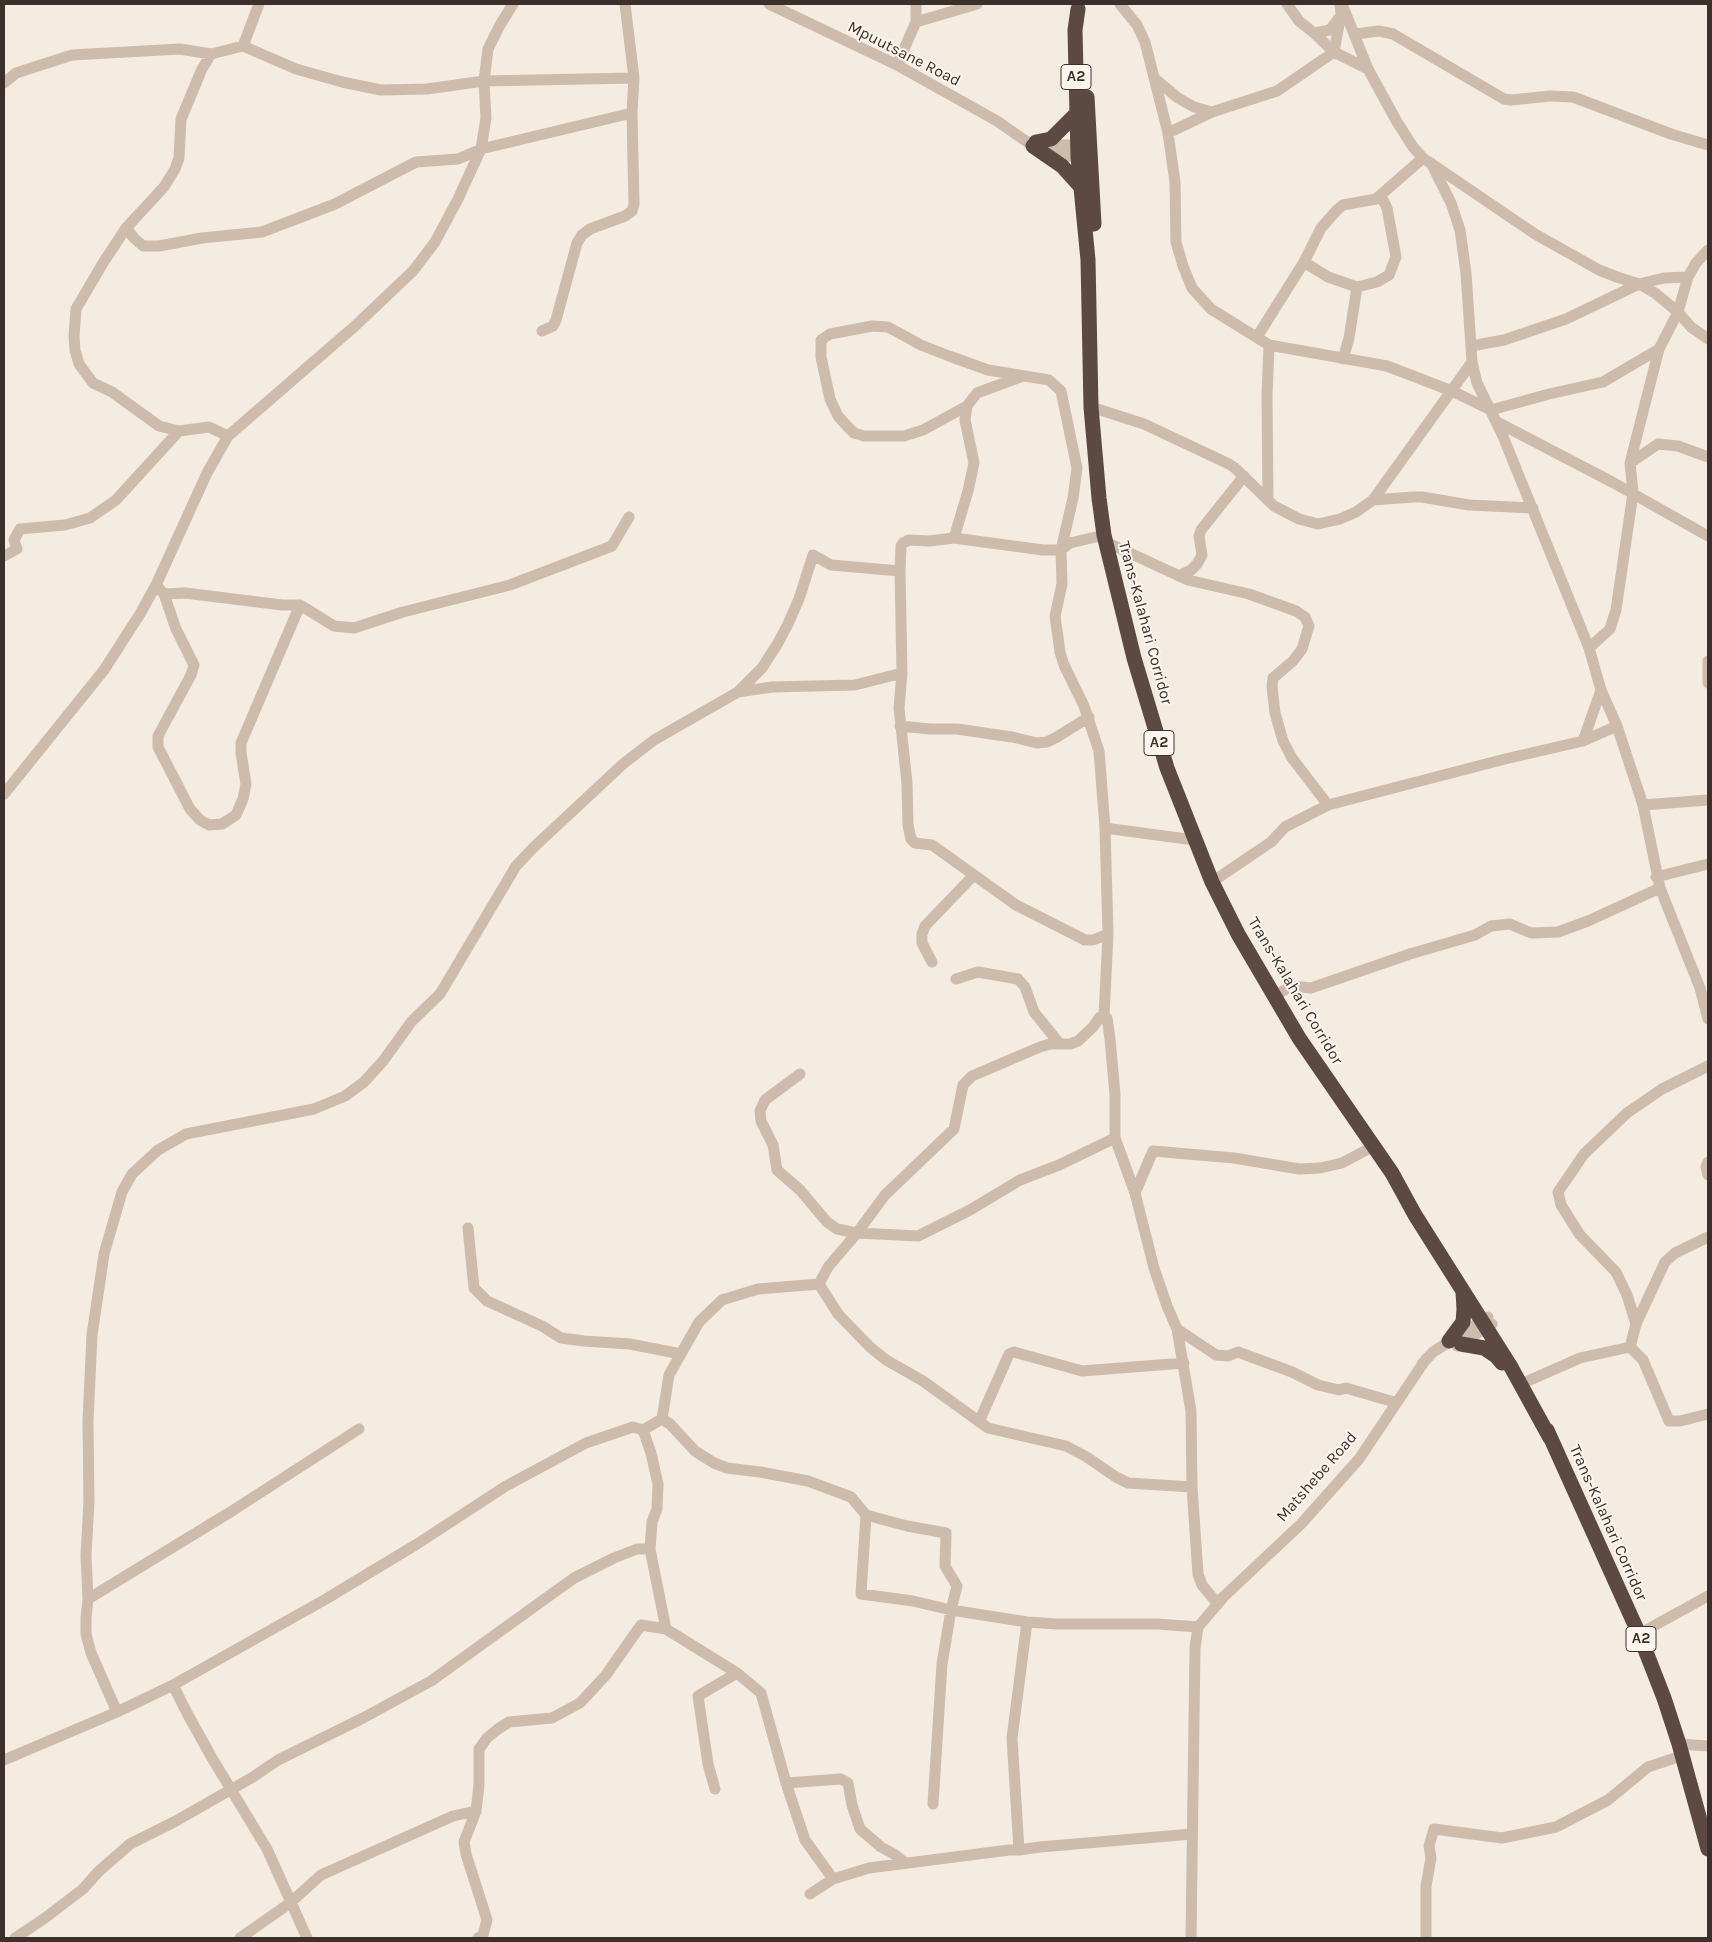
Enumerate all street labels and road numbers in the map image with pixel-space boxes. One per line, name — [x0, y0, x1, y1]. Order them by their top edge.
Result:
street label: Mpuutsane Road — [844, 17, 964, 91]
road number: A2 — [1061, 64, 1091, 90]
street label: Trans-Kalahari Corridor — [1114, 539, 1176, 707]
road number: A2 — [1144, 730, 1174, 756]
street label: Trans-Kalahari Corridor — [1243, 914, 1347, 1068]
street label: Matshebe Road — [1273, 1428, 1361, 1526]
street label: Trans-Kalahari Corridor — [1565, 1442, 1651, 1604]
road number: A2 — [1626, 1626, 1656, 1652]

